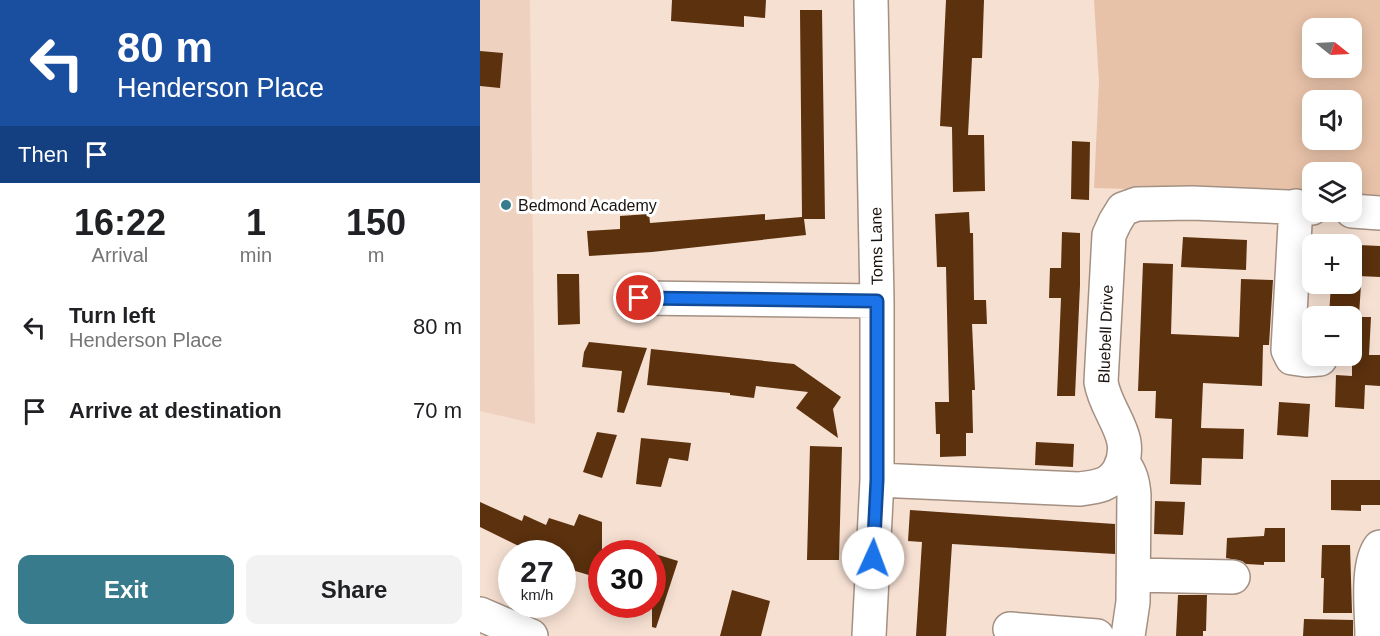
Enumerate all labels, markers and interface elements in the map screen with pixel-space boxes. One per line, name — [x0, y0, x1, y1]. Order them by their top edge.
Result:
north arrow — [1302, 18, 1362, 78]
map controls — [1302, 18, 1362, 366]
icon: left — [18, 24, 96, 102]
text: 80 m — [117, 24, 213, 71]
text: Henderson Place — [117, 73, 324, 103]
button: sound — [1302, 90, 1362, 150]
icon: arrive — [80, 138, 113, 171]
text: Then — [18, 142, 68, 167]
button: layers — [1302, 162, 1362, 222]
place label: Bedmond Academy — [518, 197, 657, 214]
marker: Bedmond Academy — [499, 198, 513, 212]
text: 16:22 — [74, 202, 166, 243]
text: 1 — [246, 202, 266, 243]
text: 150 — [346, 202, 406, 243]
street label: Toms Lane — [867, 207, 886, 285]
button: + — [1302, 234, 1362, 294]
text: Arrival — [92, 244, 148, 266]
text: min — [240, 244, 272, 266]
text: m — [368, 244, 384, 266]
pin — [613, 272, 664, 323]
icon: arrive — [622, 281, 655, 314]
street label: Bluebell Drive — [1095, 284, 1116, 384]
text: Turn left — [69, 303, 155, 328]
button: − — [1302, 306, 1362, 366]
icon: left — [18, 311, 51, 344]
text: 80 m — [413, 314, 462, 339]
text: Henderson Place — [69, 329, 222, 351]
icon: arrive — [18, 395, 51, 428]
text: Arrive at destination — [69, 398, 282, 423]
text: 70 m — [413, 398, 462, 423]
position arrow — [841, 526, 905, 590]
speed limit sign: 30 — [588, 540, 666, 618]
button: Exit — [18, 555, 234, 624]
button: Share — [246, 555, 462, 624]
text: 27 — [520, 555, 554, 588]
text: km/h — [521, 586, 553, 603]

